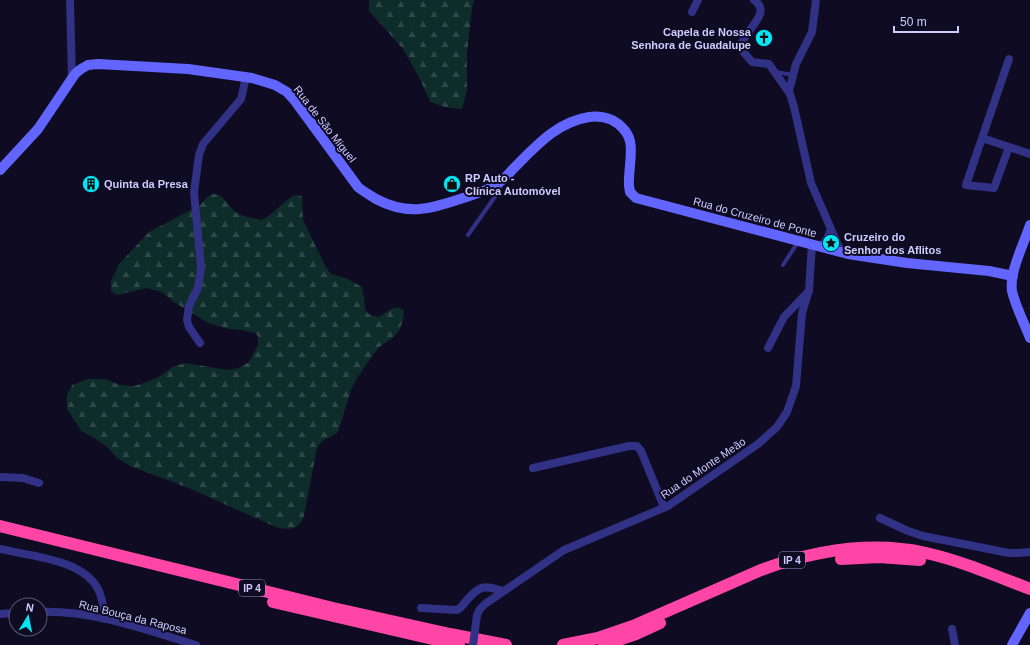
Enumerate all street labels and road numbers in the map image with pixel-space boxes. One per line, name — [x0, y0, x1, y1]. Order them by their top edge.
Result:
street label: Rua de São Miguel — [291, 83, 359, 165]
street label: Rua do Cruzeiro de Ponte — [692, 195, 818, 239]
street label: Rua do Monte Meão — [658, 435, 748, 501]
road number: IP 4 — [779, 552, 805, 568]
road number: IP 4 — [239, 580, 265, 596]
street label: Rua Bouça da Raposa — [78, 598, 189, 636]

